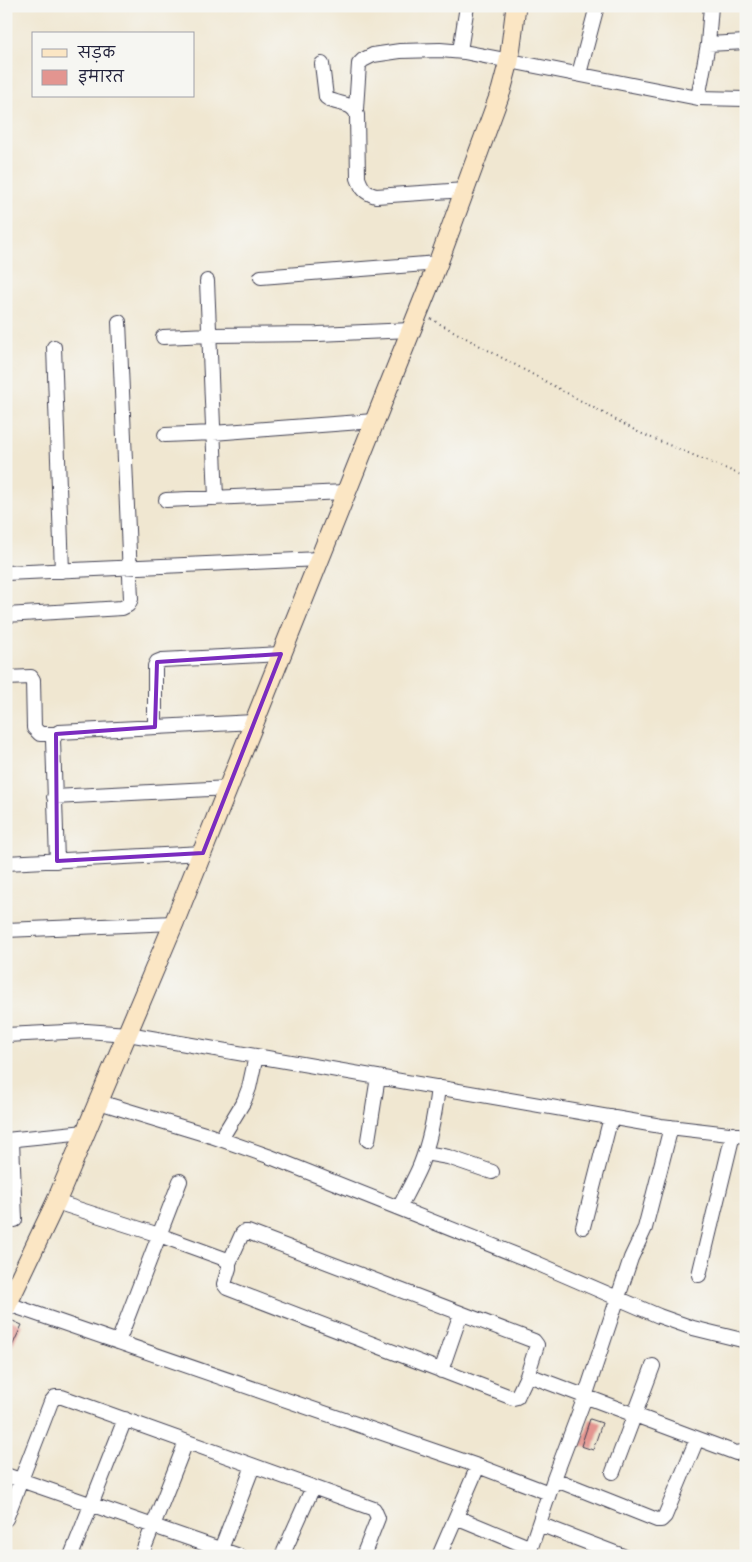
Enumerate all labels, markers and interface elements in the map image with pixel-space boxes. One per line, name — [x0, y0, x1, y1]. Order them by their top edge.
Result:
legend — [32, 32, 195, 98]
text: सड़क — [77, 44, 116, 63]
text: इमारत — [78, 68, 125, 87]

